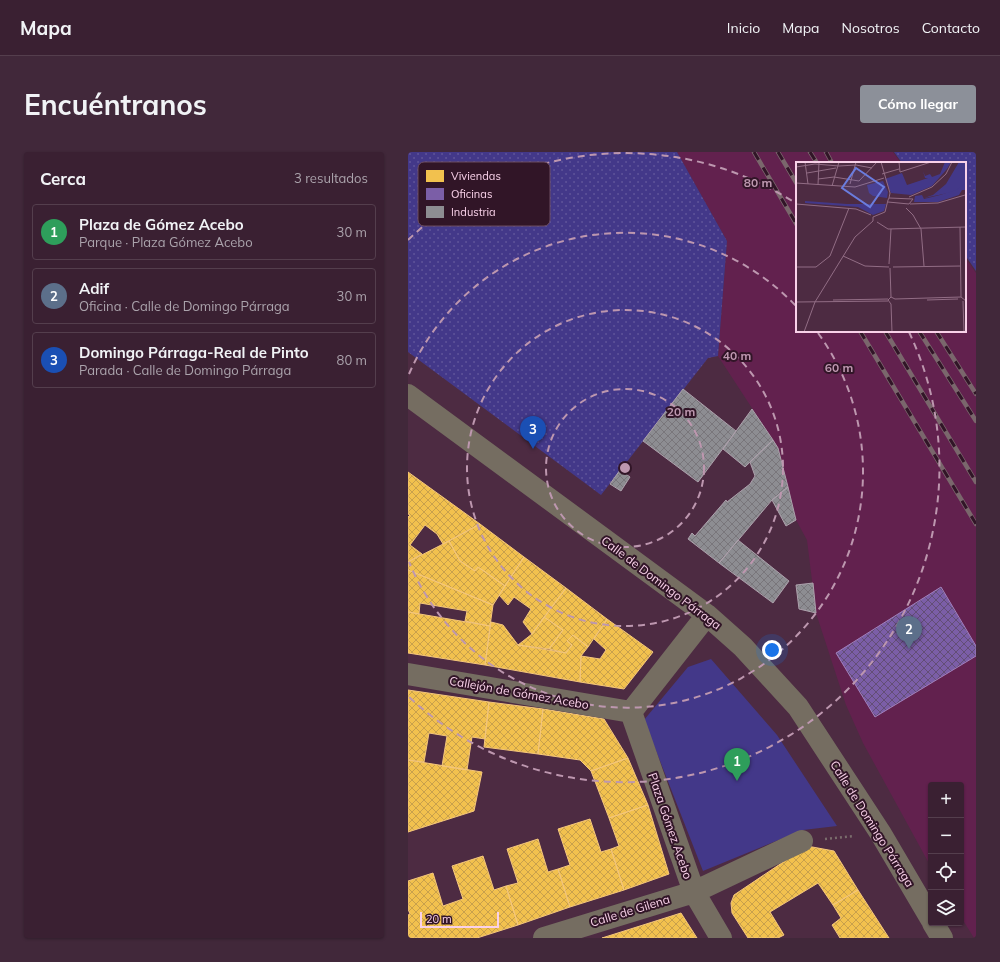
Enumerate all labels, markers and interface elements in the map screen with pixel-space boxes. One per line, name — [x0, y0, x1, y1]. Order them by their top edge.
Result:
text: Mapa — [20, 16, 72, 40]
text: Inicio — [727, 19, 760, 37]
text: Mapa — [782, 19, 820, 37]
text: Nosotros — [842, 19, 900, 37]
text: Contacto — [922, 19, 980, 37]
button: Cómo llegar — [860, 85, 976, 123]
text: Encuéntranos — [24, 87, 207, 122]
legend — [418, 162, 550, 226]
inset map — [796, 162, 966, 332]
text: Cerca — [40, 168, 86, 189]
text: Viviendas — [451, 169, 501, 183]
text: 3 resultados — [294, 170, 368, 186]
text: 80 m — [744, 175, 772, 190]
text: Oficinas — [451, 187, 492, 201]
text: Industria — [451, 205, 496, 219]
text: Plaza de Gómez Acebo — [79, 215, 244, 234]
text: 1 — [50, 224, 58, 240]
text: 30 m — [337, 224, 367, 240]
text: Parque · Plaza Gómez Acebo — [79, 234, 253, 250]
text: Adif — [79, 279, 109, 298]
text: 2 — [50, 288, 58, 304]
text: 30 m — [337, 288, 367, 304]
text: Oficina · Calle de Domingo Párraga — [79, 298, 290, 314]
text: Domingo Párraga-Real de Pinto — [79, 343, 309, 362]
text: 40 m — [723, 348, 751, 363]
text: 3 — [50, 352, 58, 368]
text: 80 m — [337, 352, 367, 368]
text: 60 m — [825, 360, 853, 375]
text: Parada · Calle de Domingo Párraga — [79, 362, 291, 378]
text: 20 m — [667, 404, 695, 419]
pin: 3 — [520, 416, 546, 449]
centre of rings — [618, 461, 632, 475]
street label: Calle de Domingo Párraga — [598, 533, 724, 633]
pin: 2 — [896, 616, 922, 649]
your location — [762, 640, 782, 660]
street label: Callejón de Gómez Acebo — [448, 673, 590, 712]
pin: 1 — [724, 748, 750, 781]
street label: Calle de Domingo Párraga — [827, 758, 918, 890]
street label: Plaza Gómez Acebo — [645, 771, 696, 881]
map controls — [928, 782, 964, 926]
button: + — [928, 782, 964, 818]
button: − — [928, 818, 964, 854]
button: locate — [928, 854, 964, 890]
button: layers — [928, 890, 964, 926]
street label: Calle de Gilena — [588, 891, 672, 930]
scale bar — [420, 910, 499, 929]
text: 20 m — [426, 912, 452, 926]

